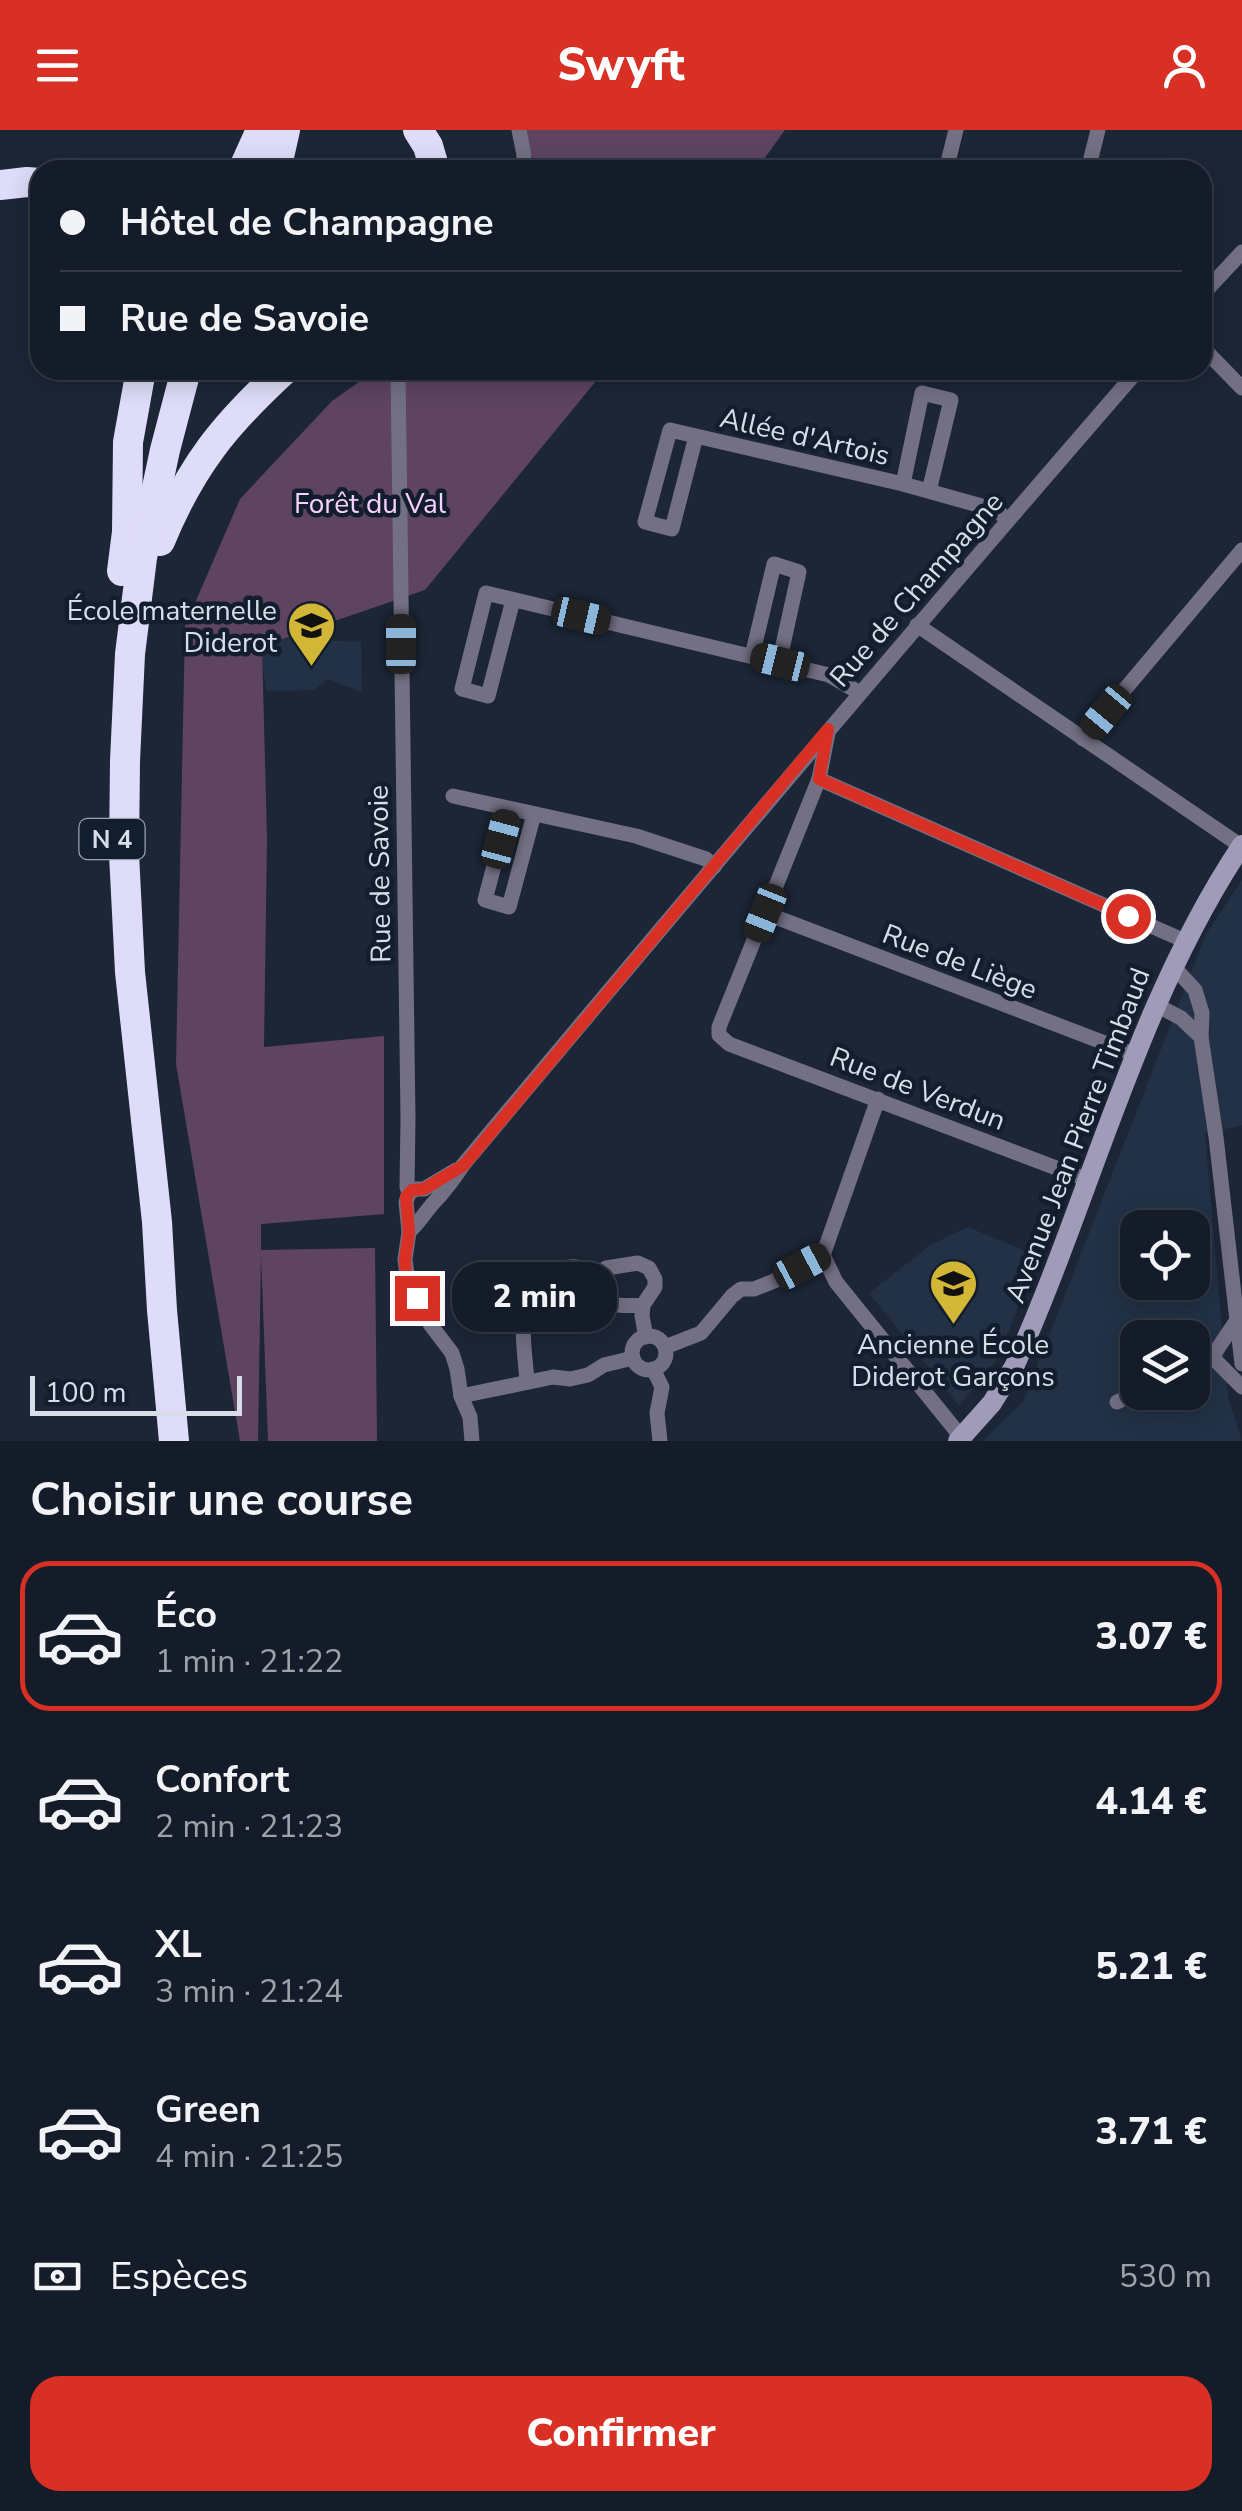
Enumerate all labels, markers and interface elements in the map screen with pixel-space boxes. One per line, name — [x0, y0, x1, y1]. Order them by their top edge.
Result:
text: Swyft — [557, 35, 685, 96]
icon: menu — [30, 38, 85, 93]
icon: person — [1157, 38, 1212, 93]
text: Hôtel de Champagne — [120, 197, 494, 248]
text: Rue de Savoie — [120, 293, 369, 344]
street label: Allée d'Artois — [716, 399, 893, 475]
street label: Rue de Champagne — [821, 484, 1012, 695]
park label: Forêt du Val — [294, 485, 447, 523]
place label: École maternelle Diderot — [67, 592, 277, 662]
car — [548, 595, 614, 637]
school or university icon: École maternelle Diderot — [286, 600, 338, 668]
car — [386, 614, 416, 674]
car — [747, 640, 813, 684]
car — [1075, 679, 1137, 745]
street label: Rue de Savoie — [359, 785, 401, 963]
car — [479, 806, 523, 872]
road number: N 4 — [80, 819, 144, 859]
car — [740, 880, 790, 946]
route start — [1106, 894, 1151, 939]
street label: Rue de Liège — [877, 915, 1042, 1009]
street label: Avenue Jean Pierre Timbaud — [996, 962, 1159, 1308]
street label: Rue de Verdun — [824, 1038, 1011, 1140]
map controls — [1120, 1210, 1210, 1410]
button: locate — [1120, 1210, 1210, 1300]
car — [768, 1239, 836, 1293]
school or university icon: Ancienne École Diderot Garçons — [927, 1258, 979, 1326]
callout: 2 min — [452, 1263, 617, 1333]
text: 2 min — [492, 1275, 577, 1318]
route end — [395, 1276, 440, 1321]
button: layers — [1120, 1320, 1210, 1410]
place label: Ancienne École Diderot Garçons — [851, 1326, 1055, 1396]
scale bar — [30, 1371, 242, 1416]
text: 100 m — [45, 1374, 127, 1412]
text: Choisir une course — [30, 1470, 413, 1531]
text: Éco — [155, 1589, 217, 1640]
icon: car — [35, 1591, 125, 1681]
text: 3.07 € — [1095, 1611, 1207, 1662]
text: 1 min · 21:22 — [155, 1640, 343, 1683]
text: Confort — [155, 1754, 289, 1805]
icon: car — [35, 1756, 125, 1846]
text: 4.14 € — [1095, 1776, 1207, 1827]
text: 2 min · 21:23 — [155, 1805, 343, 1848]
text: XL — [155, 1919, 202, 1970]
icon: car — [35, 1921, 125, 2011]
text: 5.21 € — [1095, 1941, 1207, 1992]
text: 3 min · 21:24 — [155, 1970, 343, 2013]
text: Green — [155, 2084, 261, 2135]
icon: car — [35, 2086, 125, 2176]
text: 3.71 € — [1095, 2106, 1207, 2157]
text: 4 min · 21:25 — [155, 2135, 343, 2178]
icon: cash — [30, 2249, 85, 2304]
text: Espèces — [110, 2251, 248, 2302]
text: 530 m — [1119, 2255, 1212, 2298]
button: Confirmer — [30, 2376, 1212, 2491]

